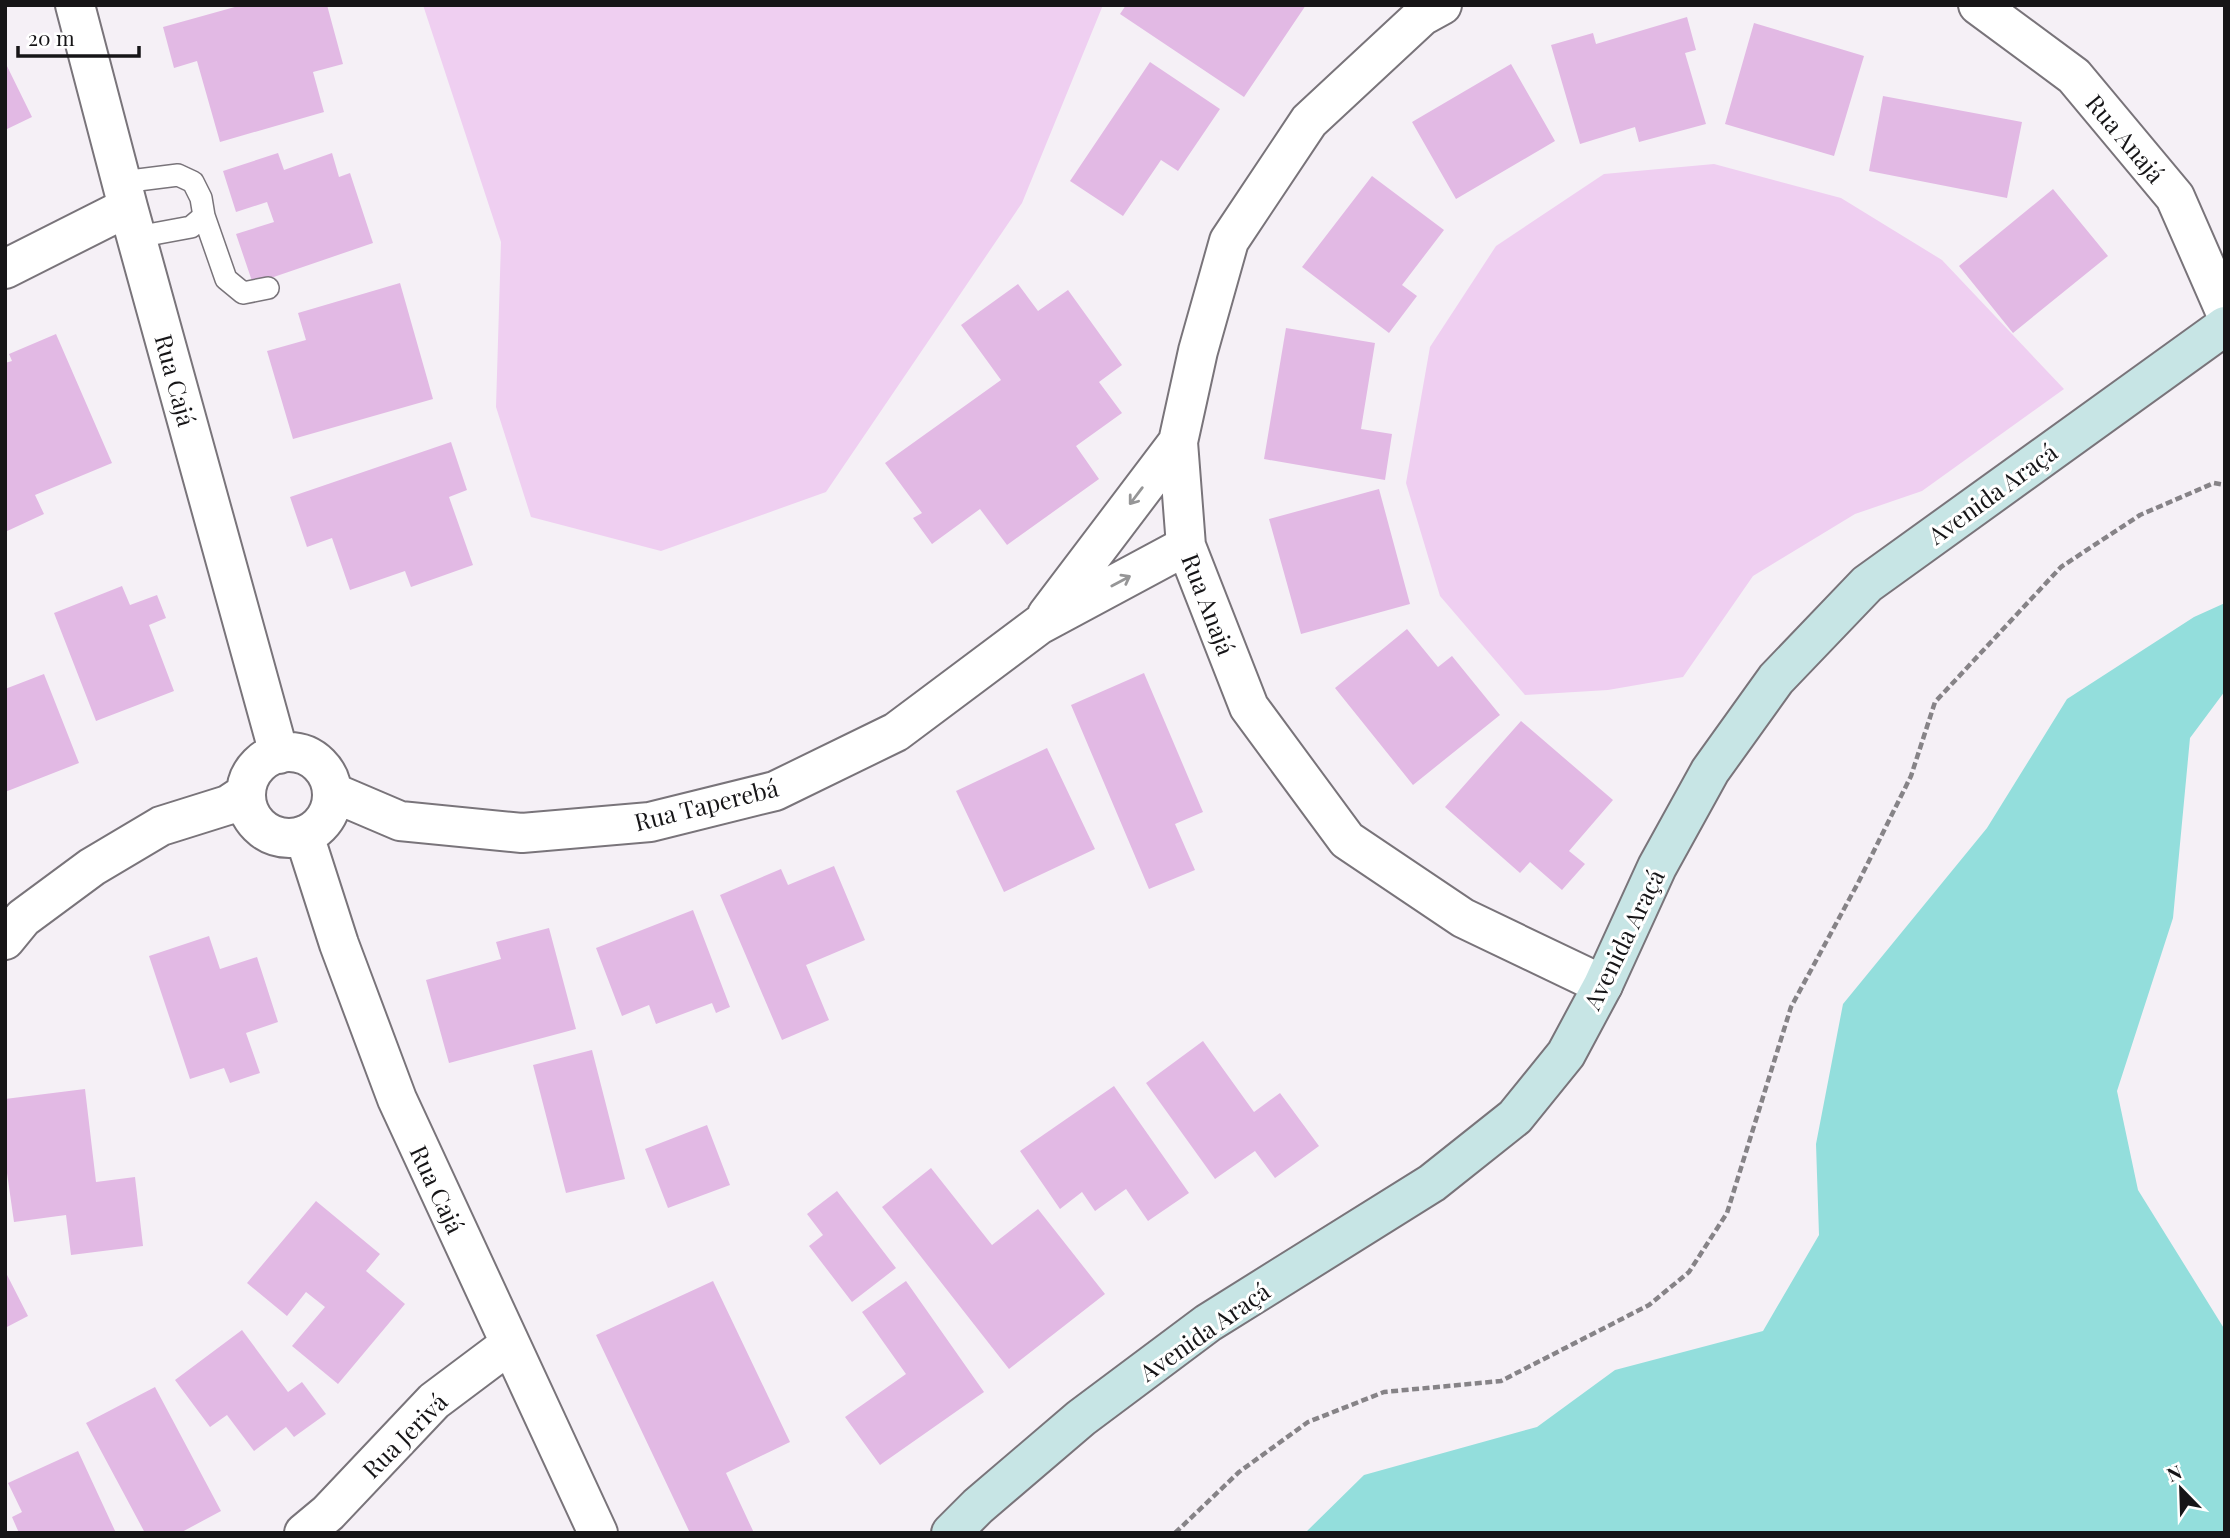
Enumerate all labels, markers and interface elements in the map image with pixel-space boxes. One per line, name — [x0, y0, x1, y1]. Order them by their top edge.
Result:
scale bar — [18, 14, 138, 58]
text: 20 m — [28, 23, 75, 51]
street label: Rua Anajá — [2080, 87, 2172, 189]
street label: Rua Cajá — [148, 330, 204, 430]
street label: Avenida Araçá — [1920, 435, 2063, 551]
one-way arrow — [1129, 487, 1144, 505]
street label: Rua Anajá — [1175, 549, 1243, 659]
one-way arrow — [1110, 574, 1131, 587]
street label: Rua Taperebá — [631, 771, 781, 837]
street label: Avenida Araçá — [1575, 864, 1671, 1015]
street label: Rua Cajá — [404, 1140, 472, 1238]
street label: Avenida Araçá — [1132, 1274, 1276, 1388]
street label: Rua Jerivá — [355, 1385, 454, 1484]
north arrow — [2146, 1454, 2216, 1524]
text: N — [2163, 1458, 2186, 1487]

